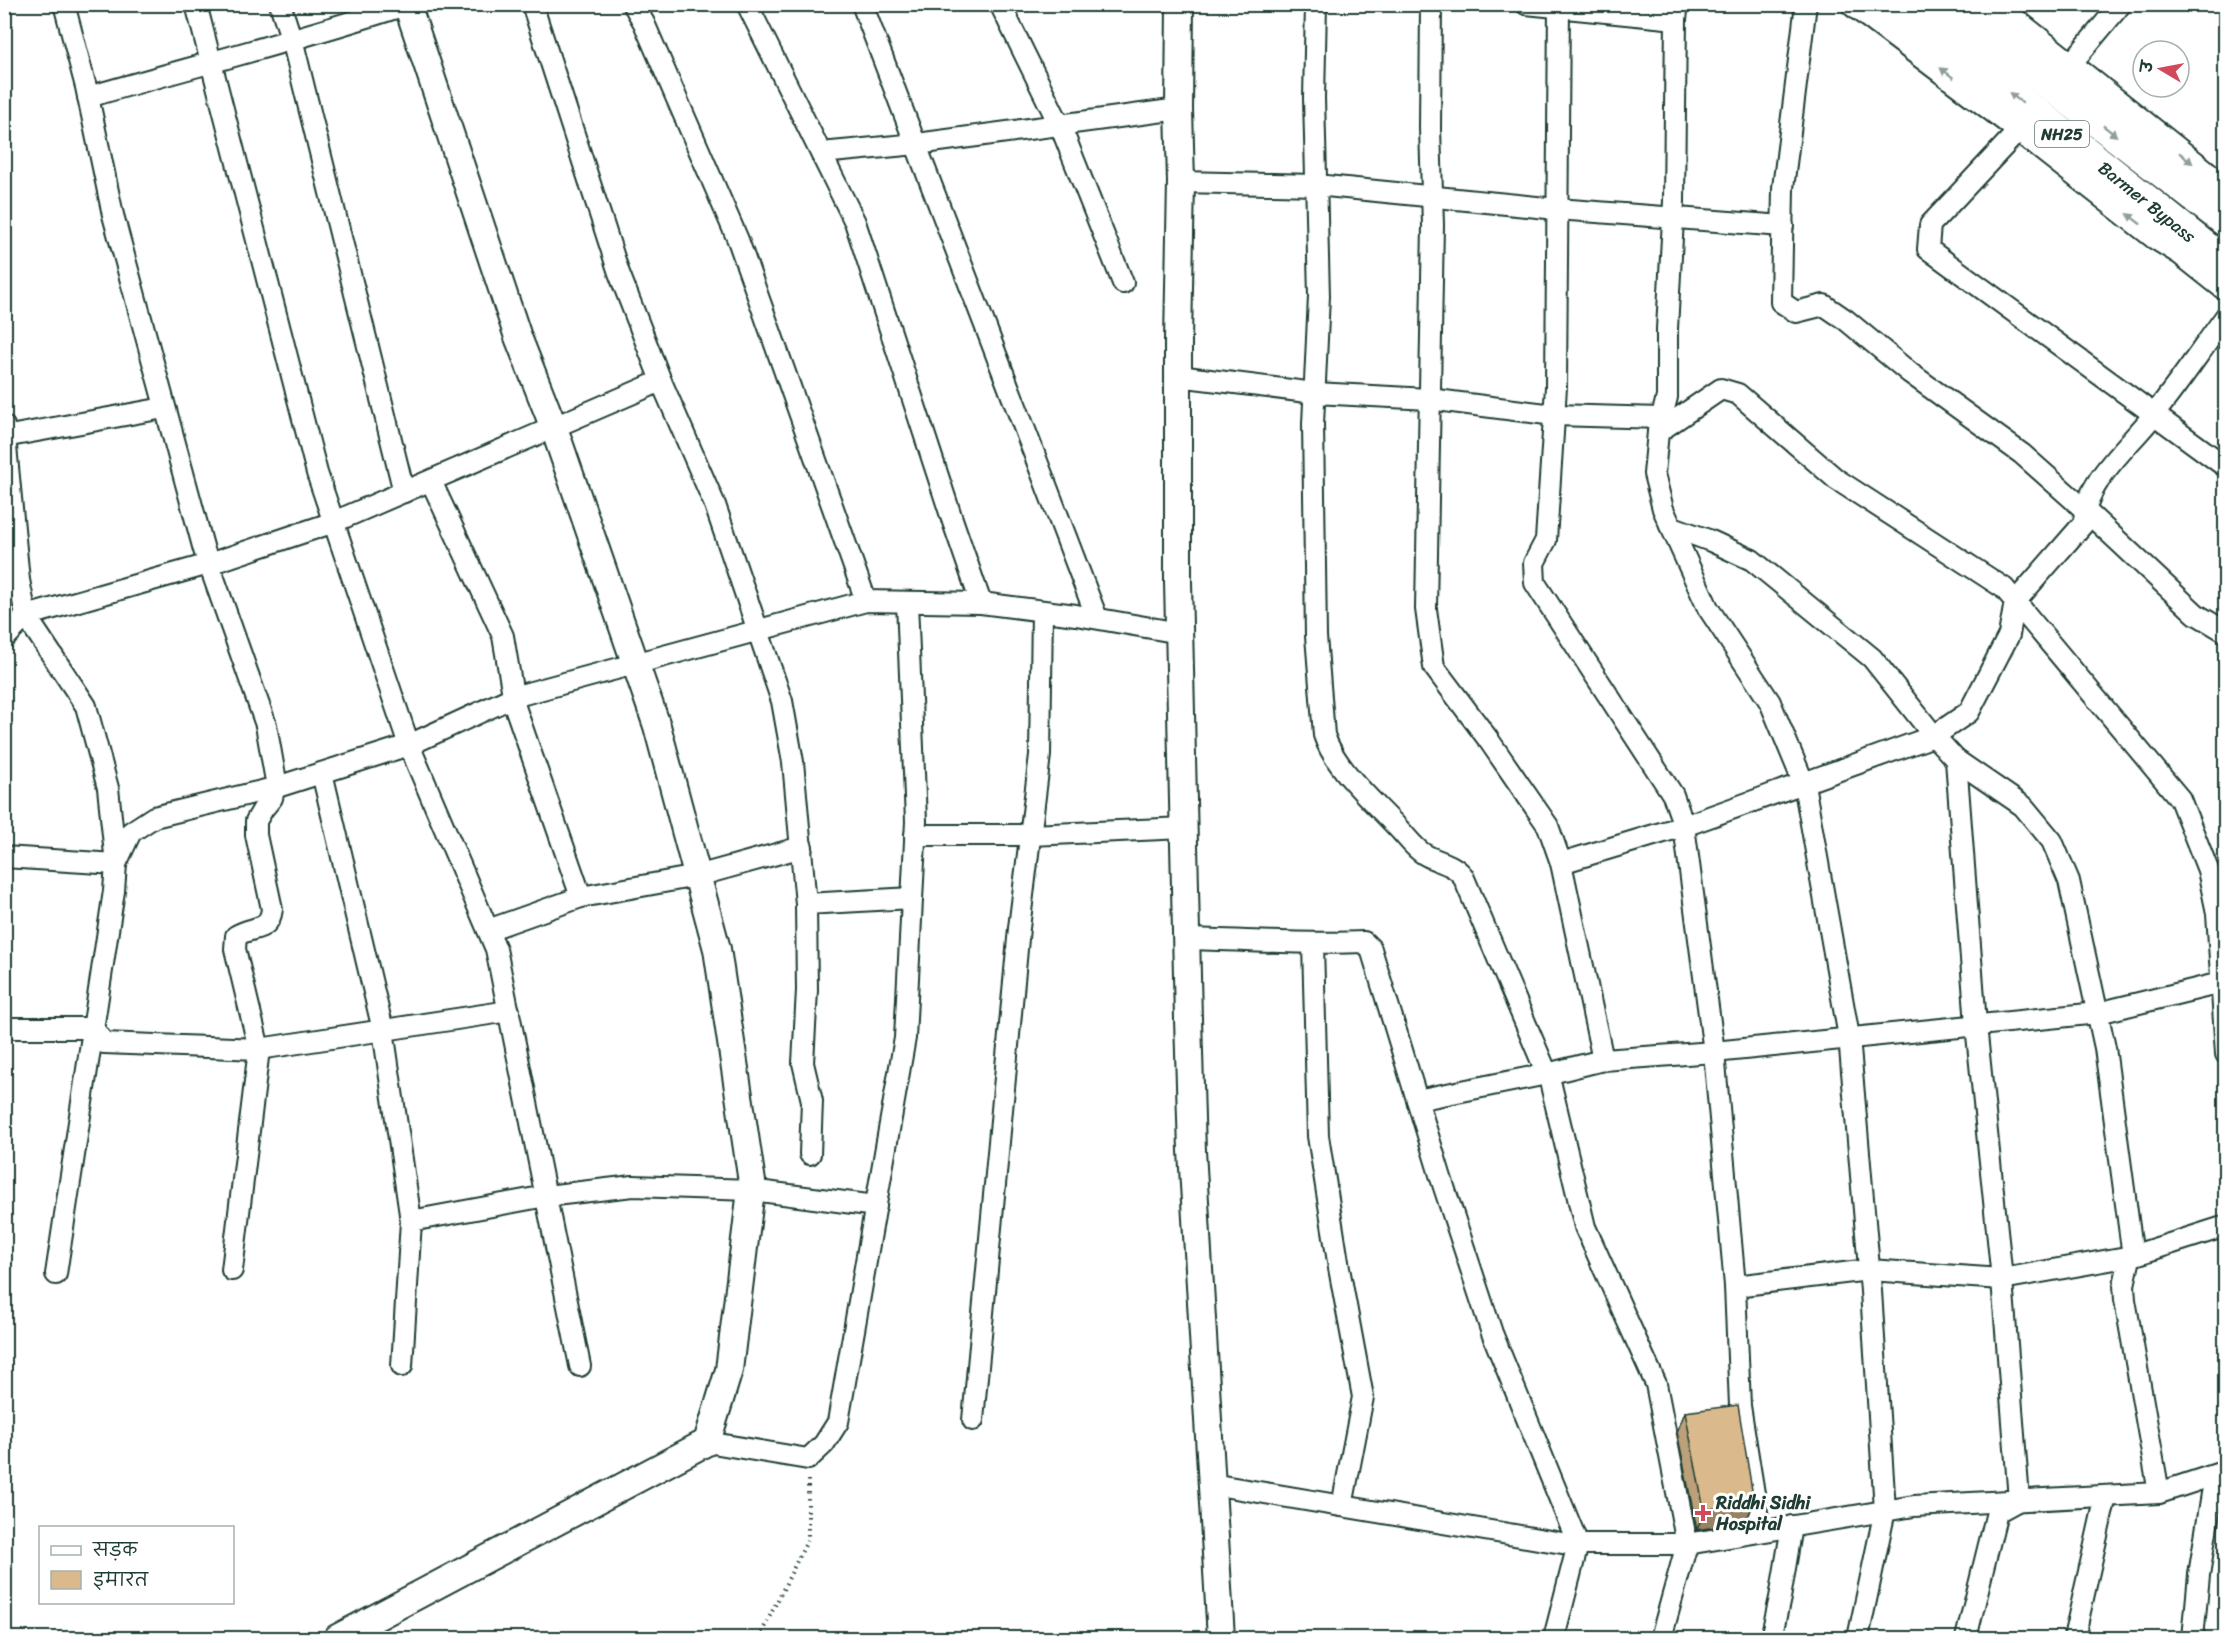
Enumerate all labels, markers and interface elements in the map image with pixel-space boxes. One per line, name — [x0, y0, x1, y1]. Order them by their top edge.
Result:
north arrow — [2131, 39, 2191, 99]
text: उ — [2131, 57, 2162, 76]
one-way arrow — [1939, 68, 1954, 80]
one-way arrow — [2008, 91, 2024, 104]
road number: NH25 — [2035, 121, 2089, 147]
one-way arrow — [2102, 124, 2118, 137]
one-way arrow — [2178, 152, 2194, 165]
street label: Barmer Bypass — [2091, 153, 2203, 252]
one-way arrow — [2126, 213, 2141, 225]
place label: Riddhi Sidhi Hospital — [1715, 1487, 1811, 1540]
marker: Riddhi Sidhi Hospital — [1694, 1504, 1712, 1522]
legend — [39, 1526, 234, 1604]
text: सड़क — [92, 1534, 138, 1566]
text: इमारत — [93, 1564, 149, 1596]

